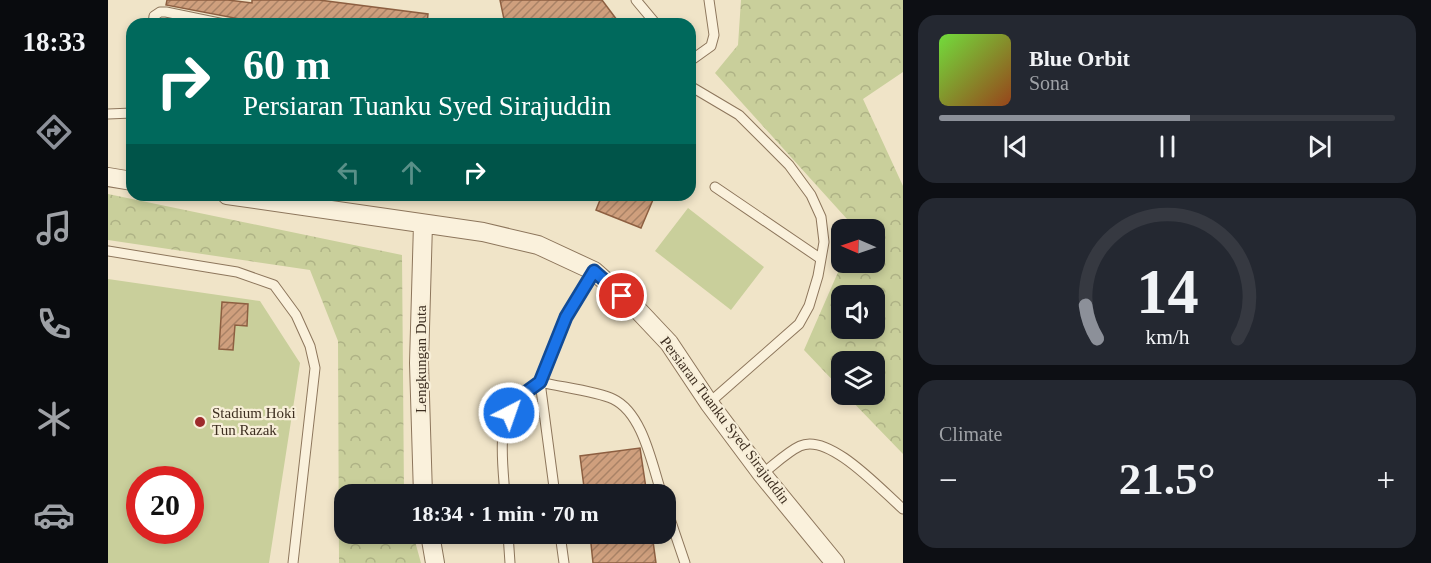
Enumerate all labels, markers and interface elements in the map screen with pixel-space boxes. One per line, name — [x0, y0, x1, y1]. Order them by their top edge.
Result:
text: 18:33 — [23, 27, 86, 57]
icon: right — [144, 42, 222, 120]
text: 60 m — [243, 42, 331, 88]
text: Blue Orbit — [1029, 46, 1130, 71]
text: Sona — [1029, 72, 1069, 94]
text: Persiaran Tuanku Syed Sirajuddin — [243, 91, 611, 121]
icon: directions — [33, 111, 75, 153]
icon: previous — [999, 130, 1032, 163]
icon: pause — [1151, 130, 1184, 163]
icon: next — [1303, 130, 1336, 163]
icon: left — [332, 156, 365, 189]
icon: ahead — [395, 156, 428, 189]
icon: right — [458, 156, 491, 189]
icon: music — [33, 207, 75, 249]
north arrow — [831, 219, 885, 273]
map controls — [831, 219, 885, 405]
text: 14 — [1136, 257, 1198, 326]
pin — [596, 270, 647, 321]
icon: arrive — [605, 279, 638, 312]
button: sound — [831, 285, 885, 339]
icon: phone — [33, 303, 75, 345]
street label: Lengkungan Duta — [413, 305, 429, 413]
text: km/h — [1145, 325, 1189, 349]
street label: Persiaran Tuanku Syed Sirajuddin — [657, 333, 793, 507]
button: layers — [831, 351, 885, 405]
position arrow — [477, 381, 541, 445]
icon: climate — [33, 398, 75, 440]
place label: Stadium Hoki Tun Razak — [212, 405, 296, 438]
marker: Stadium Hoki Tun Razak — [193, 415, 207, 429]
text: Climate — [939, 423, 1002, 445]
text: 21.5° — [1119, 454, 1215, 504]
text: − — [939, 462, 958, 498]
text: + — [1376, 462, 1395, 498]
speed limit sign: 20 — [126, 466, 204, 544]
icon: car — [33, 494, 75, 536]
text: 18:34 · 1 min · 70 m — [412, 501, 599, 526]

